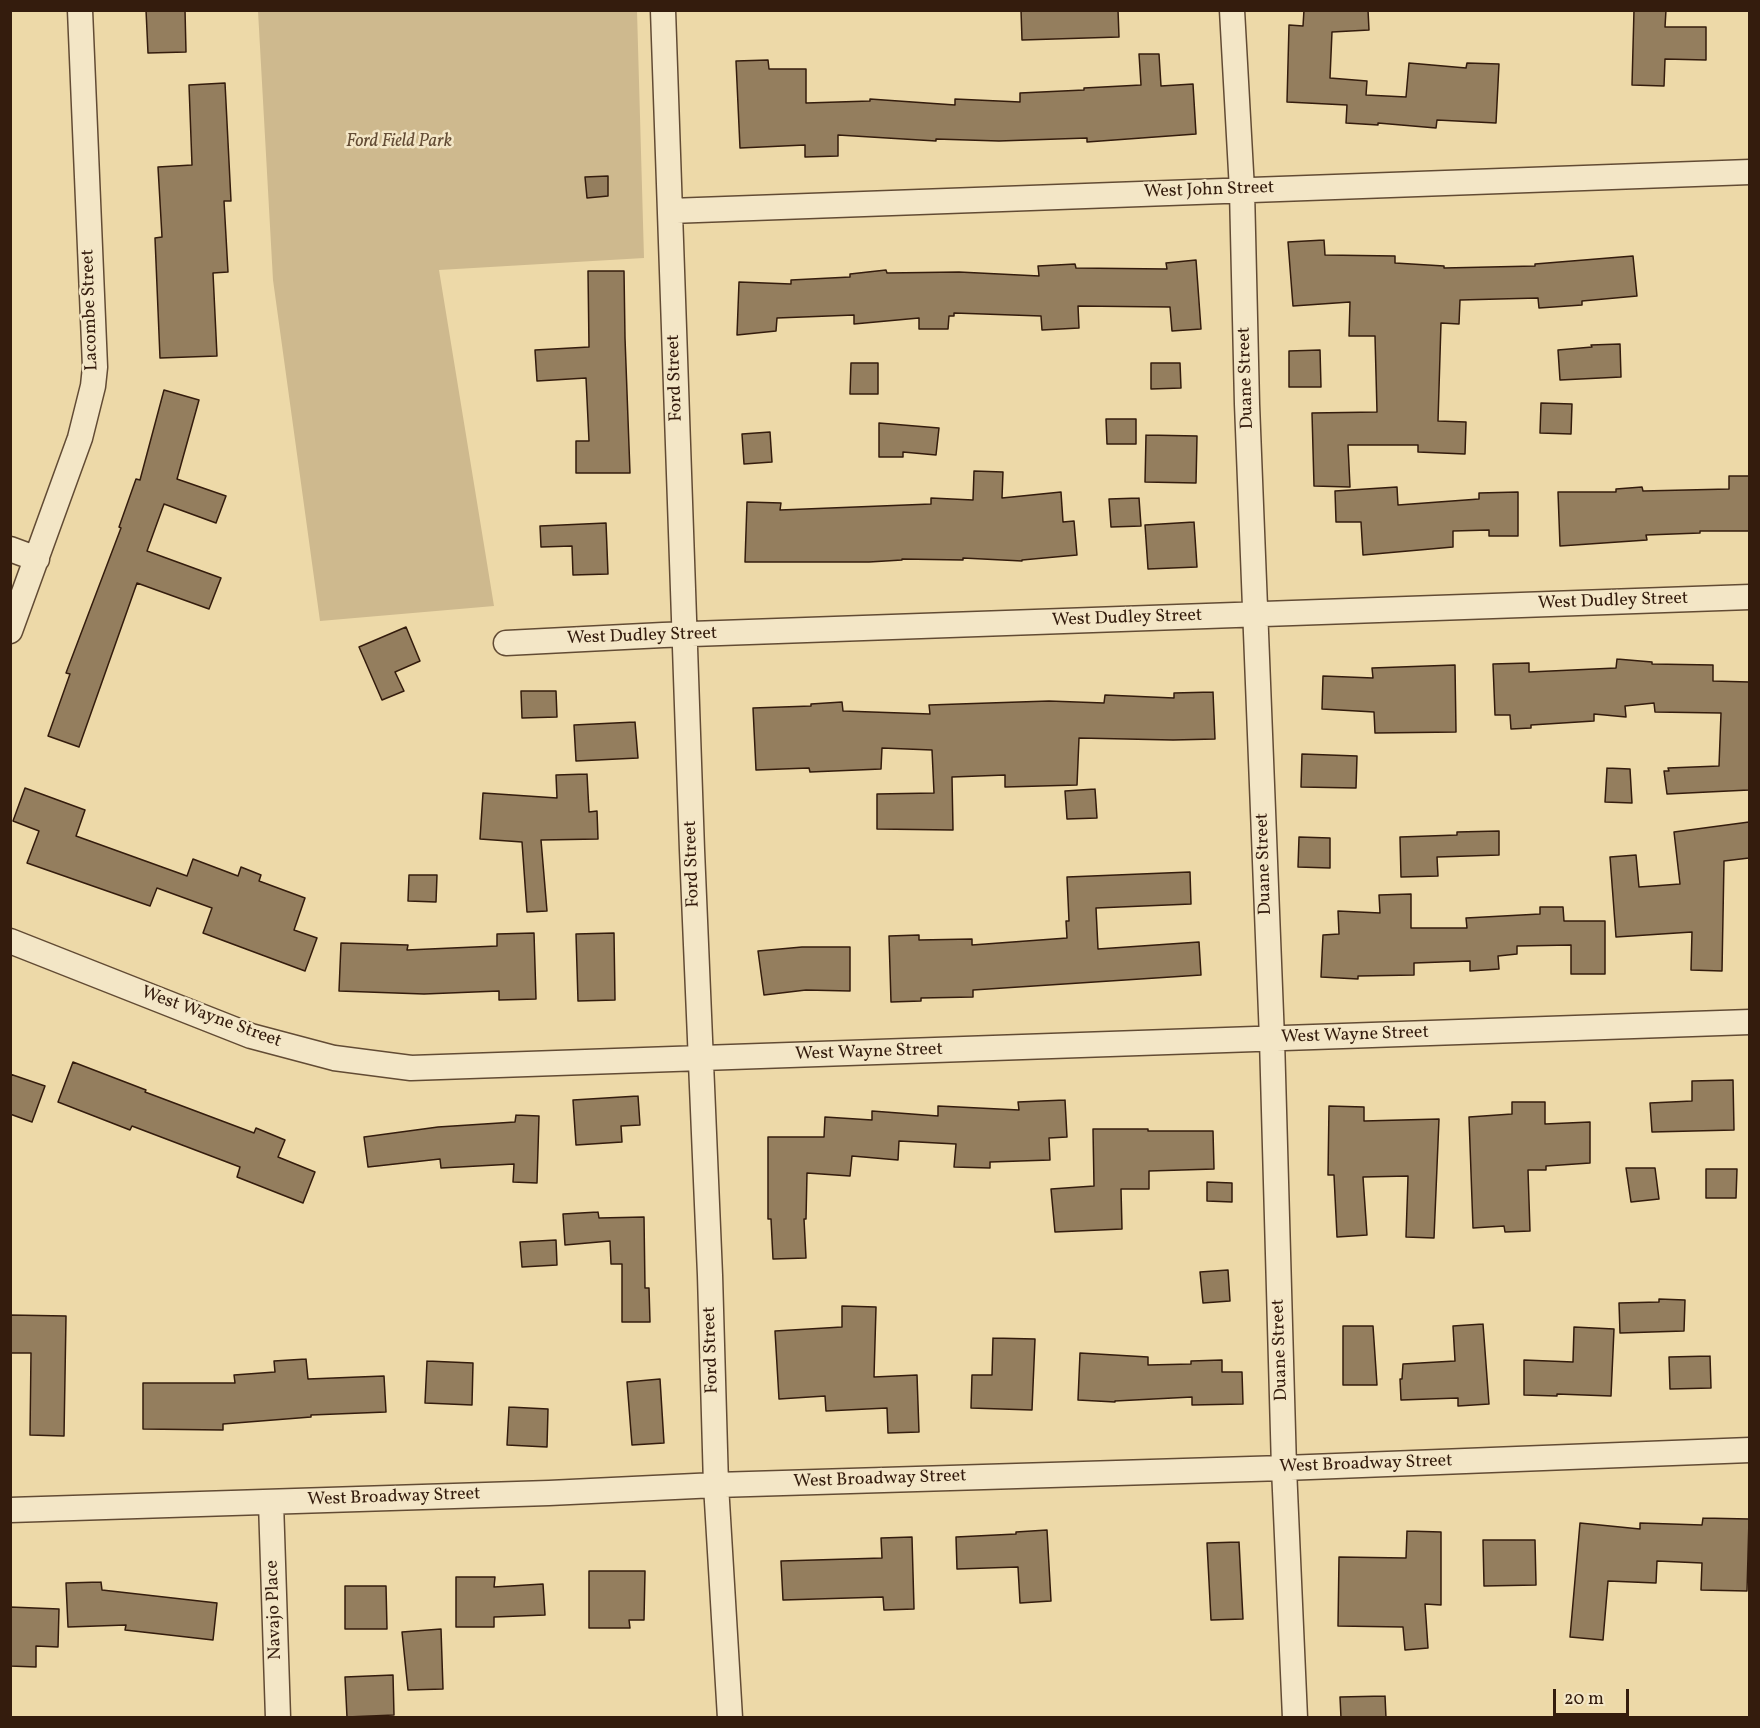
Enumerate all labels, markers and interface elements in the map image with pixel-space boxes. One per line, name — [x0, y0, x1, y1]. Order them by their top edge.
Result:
park label: Ford Field Park — [346, 132, 452, 154]
street label: West John Street — [1143, 178, 1275, 204]
street label: Lacombe Street — [78, 249, 104, 371]
street label: Duane Street — [1234, 326, 1260, 430]
street label: Ford Street — [664, 334, 688, 422]
street label: West Dudley Street — [1537, 589, 1689, 615]
street label: West Dudley Street — [1051, 606, 1203, 632]
street label: West Dudley Street — [566, 624, 718, 650]
street label: Duane Street — [1252, 812, 1278, 916]
street label: Ford Street — [681, 820, 705, 908]
street label: West Wayne Street — [138, 983, 284, 1053]
street label: West Wayne Street — [1281, 1023, 1429, 1049]
street label: West Wayne Street — [795, 1040, 943, 1066]
street label: Duane Street — [1268, 1298, 1294, 1402]
street label: Ford Street — [700, 1306, 724, 1394]
street label: West Broadway Street — [1279, 1451, 1453, 1479]
street label: West Broadway Street — [793, 1466, 967, 1494]
street label: West Broadway Street — [307, 1484, 481, 1512]
street label: Navajo Place — [262, 1560, 288, 1660]
scale bar — [1556, 1677, 1632, 1715]
text: 20 m — [1564, 1687, 1604, 1712]

